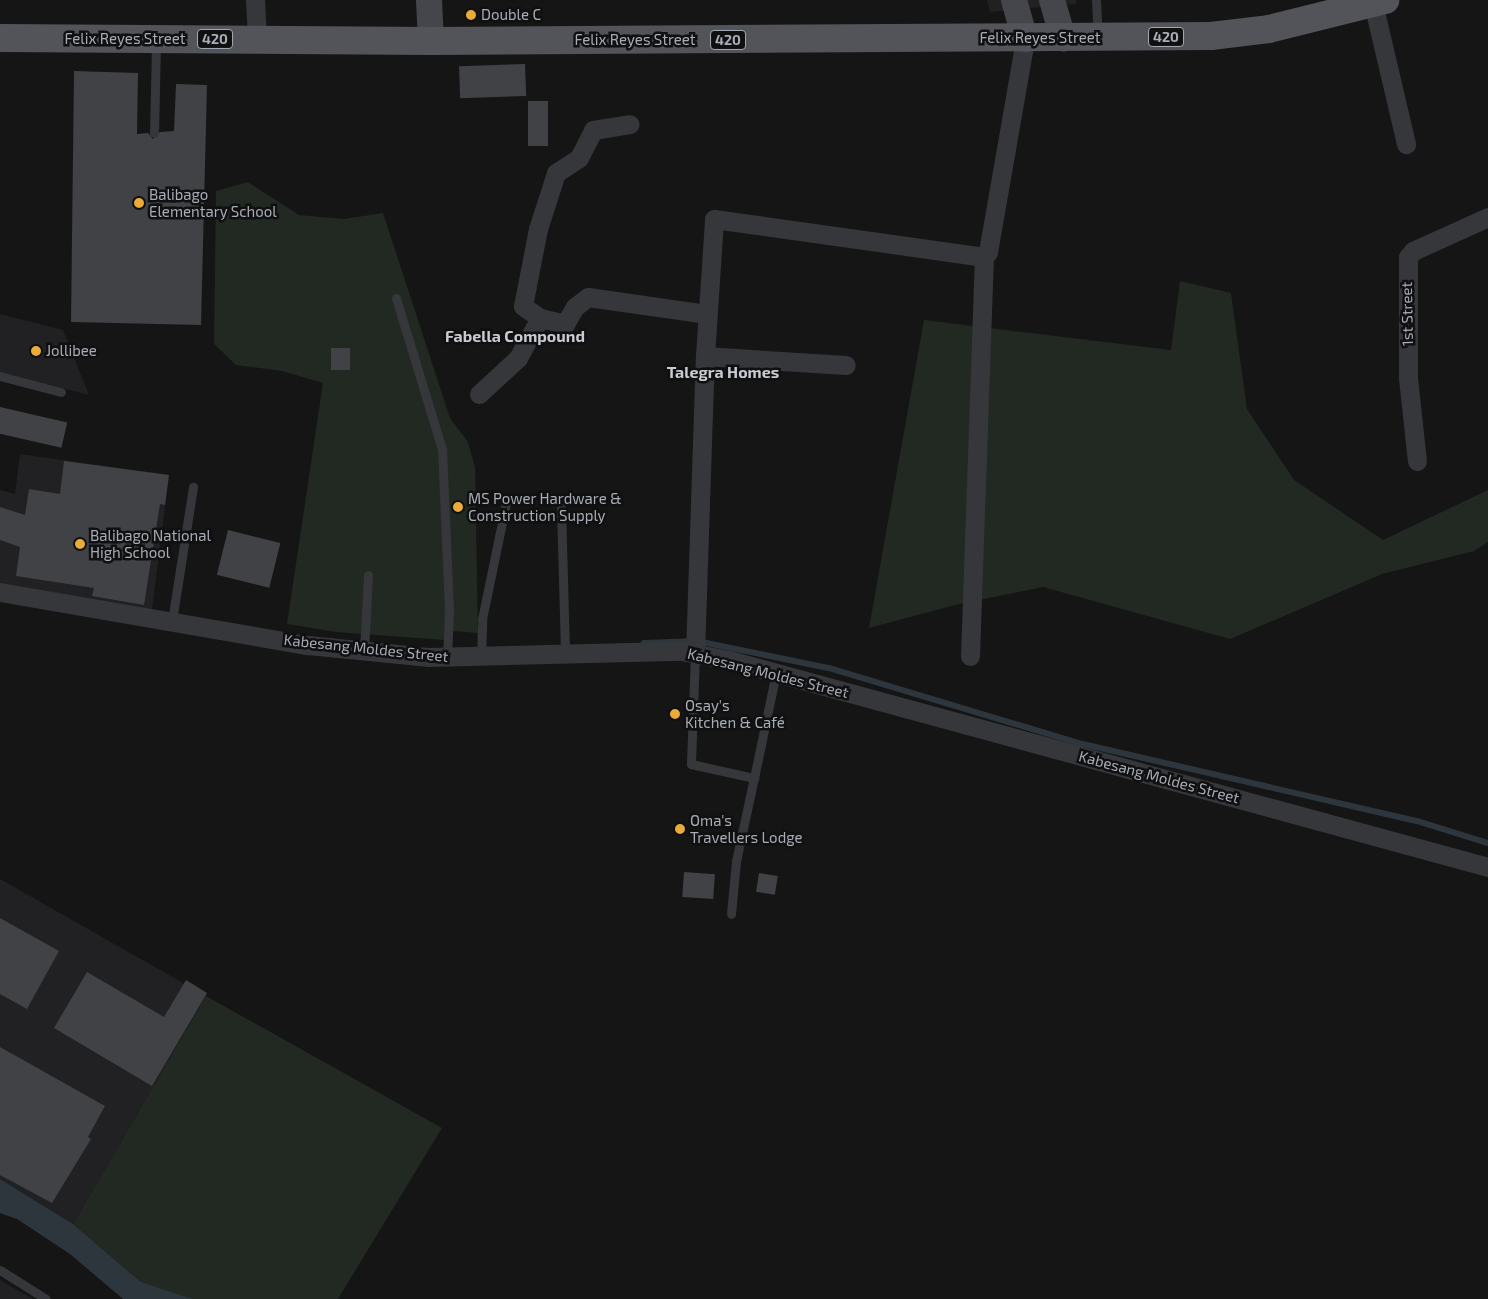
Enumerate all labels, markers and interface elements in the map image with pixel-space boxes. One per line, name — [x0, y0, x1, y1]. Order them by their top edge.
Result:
place label: Double C — [481, 6, 541, 24]
marker: Double C — [465, 9, 477, 21]
road number: 420 — [1147, 26, 1185, 48]
road number: 420 — [196, 28, 234, 50]
road number: 420 — [709, 28, 747, 52]
street label: Felix Reyes Street — [979, 29, 1101, 47]
street label: Felix Reyes Street — [64, 30, 186, 48]
street label: Felix Reyes Street — [574, 31, 696, 49]
place label: Balibago Elementary School — [149, 185, 277, 220]
marker: Balibago Elementary School — [133, 197, 145, 209]
street label: 1st Street — [1397, 282, 1417, 346]
district label: Fabella Compound — [445, 326, 585, 346]
place label: Jollibee — [46, 342, 97, 360]
marker: Jollibee — [30, 345, 42, 357]
district label: Talegra Homes — [667, 362, 779, 382]
place label: MS Power Hardware & Construction Supply — [468, 489, 622, 524]
marker: MS Power Hardware & Construction Supply — [452, 501, 464, 513]
place label: Balibago National High School — [90, 526, 211, 561]
marker: Balibago National High School — [74, 538, 86, 550]
street label: Kabesang Moldes Street — [283, 630, 449, 666]
street label: Kabesang Moldes Street — [686, 644, 850, 702]
place label: Osay's Kitchen & Café — [685, 696, 785, 731]
marker: Osay's Kitchen & Café — [669, 708, 681, 720]
street label: Kabesang Moldes Street — [1077, 747, 1241, 807]
place label: Oma's Travellers Lodge — [690, 811, 803, 846]
marker: Oma's Travellers Lodge — [674, 823, 686, 835]

